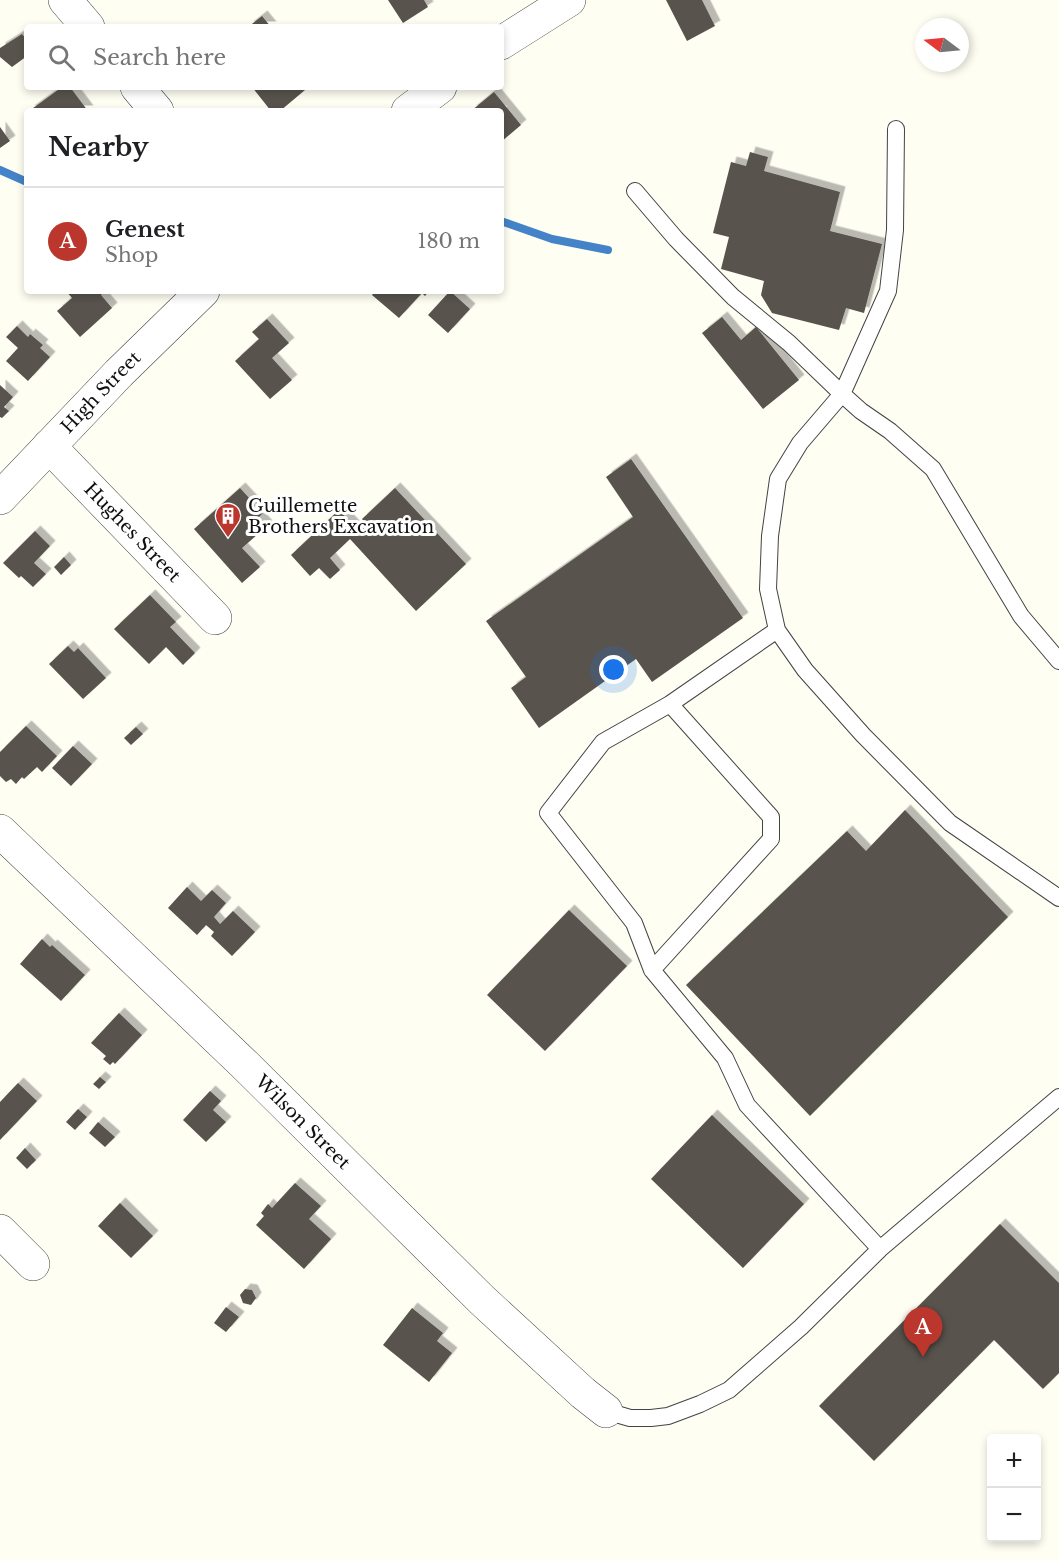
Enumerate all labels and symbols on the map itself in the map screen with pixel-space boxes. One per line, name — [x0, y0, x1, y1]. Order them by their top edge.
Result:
north arrow — [915, 18, 969, 72]
street label: High Street — [56, 347, 145, 438]
street label: Hughes Street — [79, 478, 185, 587]
place label: Guillemette Brothers Excavation — [248, 495, 434, 538]
building icon: Guillemette Brothers Excavation — [213, 501, 243, 539]
your location — [599, 655, 628, 684]
street label: Wilson Street — [250, 1070, 355, 1174]
pin: A — [904, 1308, 942, 1357]

